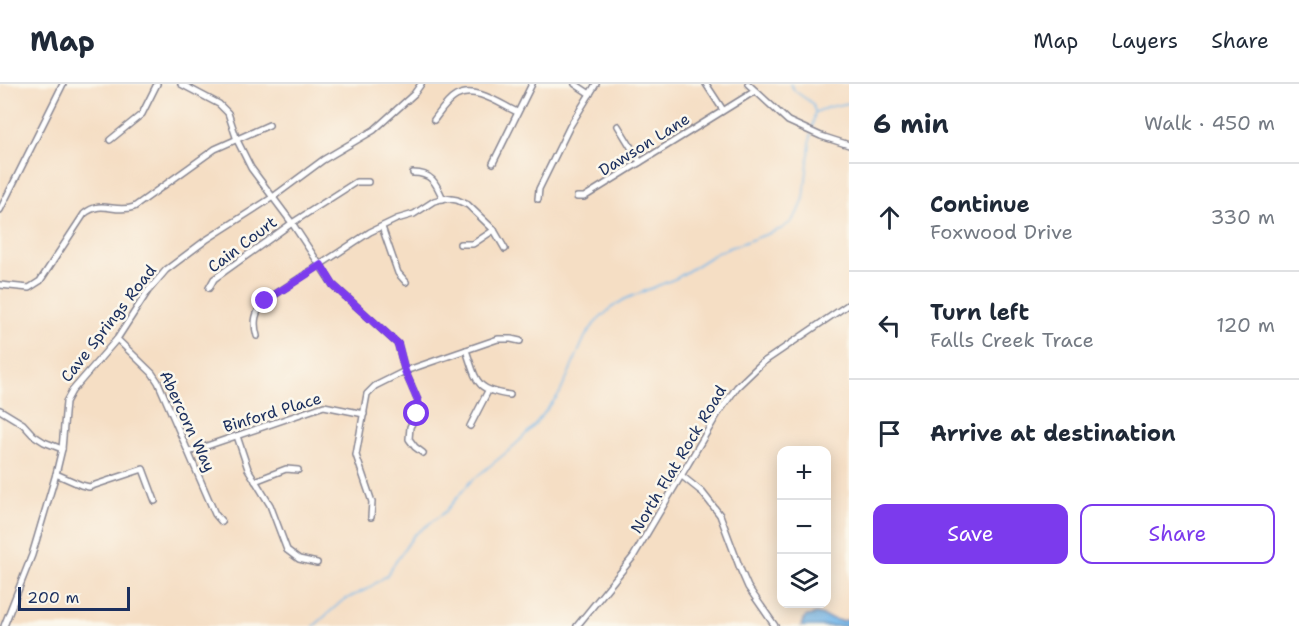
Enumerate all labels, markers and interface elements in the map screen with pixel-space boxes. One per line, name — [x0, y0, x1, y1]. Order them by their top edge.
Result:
text: Map — [30, 22, 95, 60]
text: Map — [1033, 27, 1078, 55]
text: Layers — [1111, 27, 1178, 55]
text: Share — [1211, 27, 1269, 55]
text: 6 min — [873, 106, 949, 141]
street label: Dawson Lane — [595, 108, 694, 181]
text: Walk · 450 m — [1144, 110, 1275, 136]
text: Continue — [930, 190, 1030, 219]
icon: ahead — [873, 201, 906, 234]
text: 330 m — [1211, 204, 1275, 230]
street label: Cain Court — [203, 212, 281, 277]
text: Foxwood Drive — [930, 219, 1073, 245]
street label: Cave Springs Road — [56, 260, 161, 386]
route end — [251, 287, 277, 313]
text: Turn left — [930, 298, 1029, 327]
icon: left — [873, 309, 906, 342]
text: 120 m — [1216, 312, 1275, 338]
text: Falls Creek Trace — [930, 327, 1094, 353]
street label: Abercorn Way — [155, 367, 220, 475]
street label: North Flat Rock Road — [626, 381, 731, 537]
street label: Binford Place — [220, 388, 324, 437]
route start — [403, 400, 429, 426]
icon: arrive — [873, 417, 906, 450]
text: Arrive at destination — [930, 419, 1176, 448]
map controls — [777, 446, 831, 608]
button: + — [777, 446, 831, 500]
button: − — [777, 500, 831, 554]
button: Save — [873, 504, 1068, 564]
button: Share — [1080, 504, 1275, 564]
button: layers — [777, 554, 831, 608]
scale bar — [18, 584, 130, 612]
text: 200 m — [27, 587, 79, 608]

